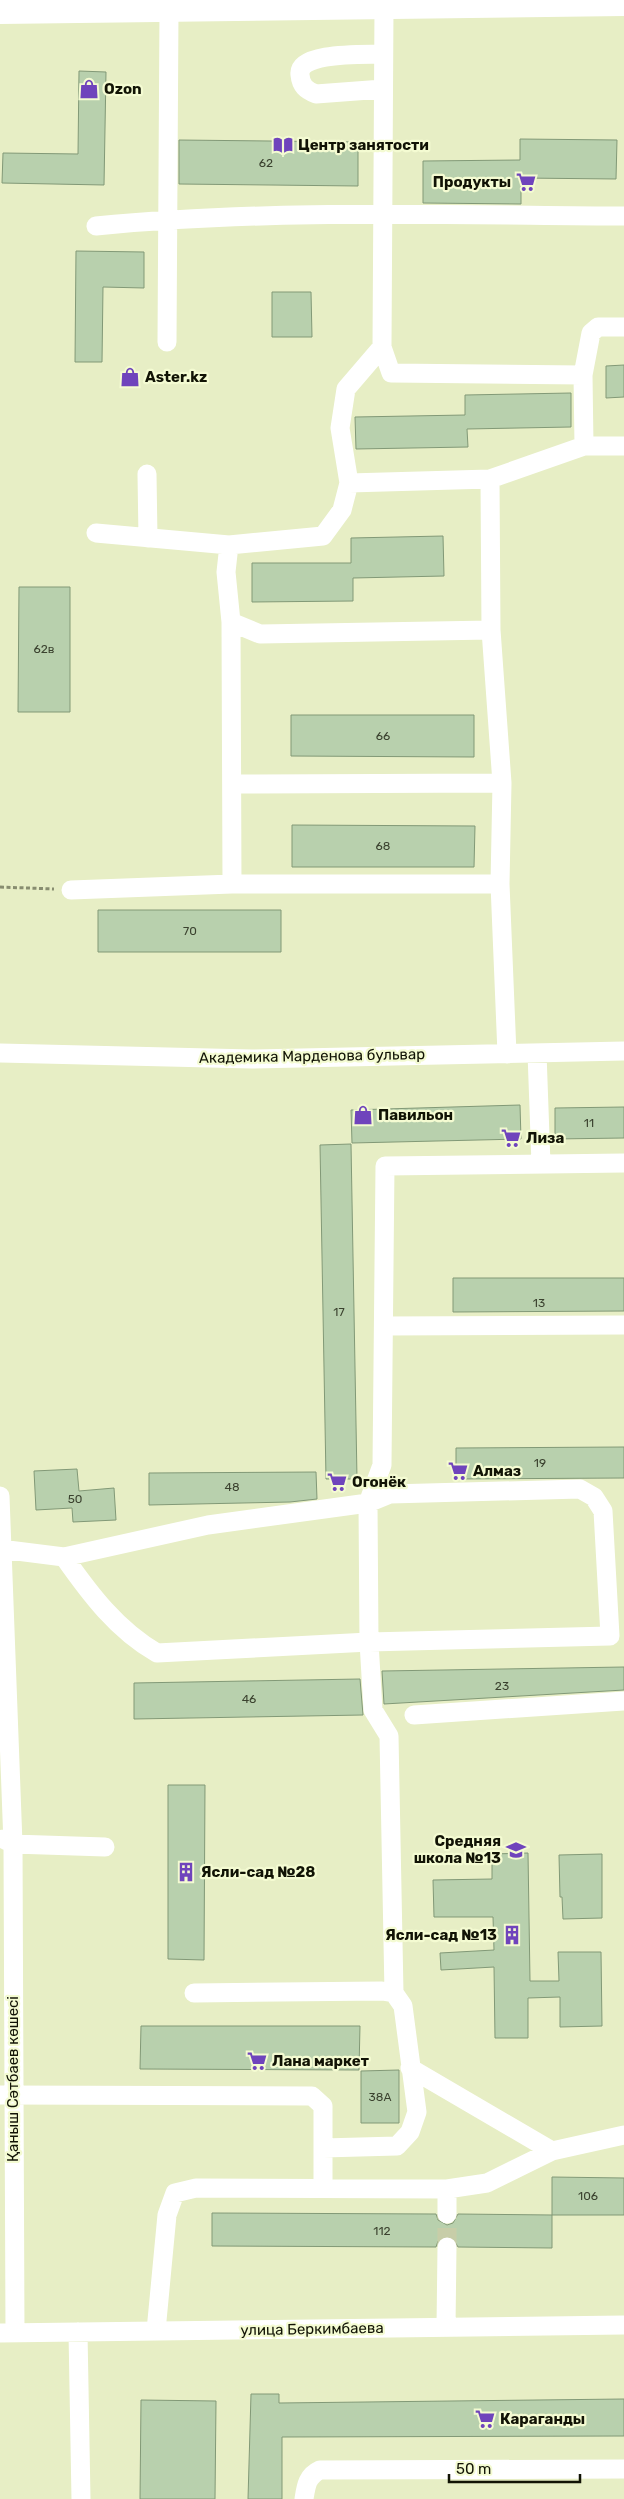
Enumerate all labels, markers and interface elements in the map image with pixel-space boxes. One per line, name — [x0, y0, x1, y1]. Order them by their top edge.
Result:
shop icon: Ozon — [78, 78, 100, 100]
place label: Ozon — [104, 80, 142, 98]
library icon: Центр занятости — [272, 134, 294, 156]
place label: Центр занятости — [298, 136, 429, 154]
house number: 62 — [259, 156, 273, 170]
supermarket icon: Продукты — [515, 171, 537, 193]
place label: Продукты — [433, 173, 511, 191]
shop icon: Aster.kz — [119, 366, 141, 388]
place label: Aster.kz — [145, 368, 207, 386]
house number: 62в — [33, 642, 55, 656]
house number: 66 — [376, 729, 390, 743]
house number: 68 — [376, 839, 390, 853]
house number: 70 — [183, 924, 197, 938]
street label: Академика Марденова бульвар — [199, 1045, 425, 1067]
shop icon: Павильон — [352, 1104, 374, 1126]
place label: Павильон — [378, 1106, 453, 1124]
house number: 11 — [584, 1116, 594, 1130]
supermarket icon: Лиза — [500, 1127, 522, 1149]
place label: Лиза — [526, 1129, 564, 1147]
house number: 13 — [533, 1296, 545, 1310]
house number: 17 — [333, 1305, 345, 1319]
house number: 19 — [534, 1456, 546, 1470]
supermarket icon: Алмаз — [447, 1460, 469, 1482]
place label: Алмаз — [473, 1462, 521, 1480]
supermarket icon: Огонёк — [326, 1471, 348, 1493]
place label: Огонёк — [352, 1473, 406, 1491]
house number: 48 — [224, 1480, 240, 1494]
house number: 50 — [68, 1492, 82, 1506]
house number: 23 — [495, 1679, 509, 1693]
house number: 46 — [242, 1692, 256, 1706]
place label: Средняя школа №13 — [414, 1832, 501, 1867]
school or university icon: Средняя школа №13 — [505, 1839, 527, 1861]
building icon: Ясли-сад №28 — [175, 1861, 197, 1883]
place label: Ясли-сад №28 — [201, 1863, 315, 1881]
building icon: Ясли-сад №13 — [501, 1924, 523, 1946]
place label: Ясли-сад №13 — [385, 1926, 497, 1944]
street label: Қаныш Сәтбаев көшесі — [4, 1996, 22, 2162]
supermarket icon: Лана маркет — [246, 2050, 268, 2072]
place label: Лана маркет — [272, 2052, 370, 2070]
house number: 38А — [369, 2090, 391, 2104]
house number: 106 — [578, 2189, 598, 2203]
house number: 112 — [373, 2224, 391, 2238]
street label: улица Беркимбаева — [240, 2319, 384, 2339]
supermarket icon: Караганды — [474, 2408, 496, 2430]
place label: Караганды — [500, 2410, 585, 2428]
scale bar — [449, 2452, 580, 2484]
text: 50 m — [456, 2460, 491, 2478]

